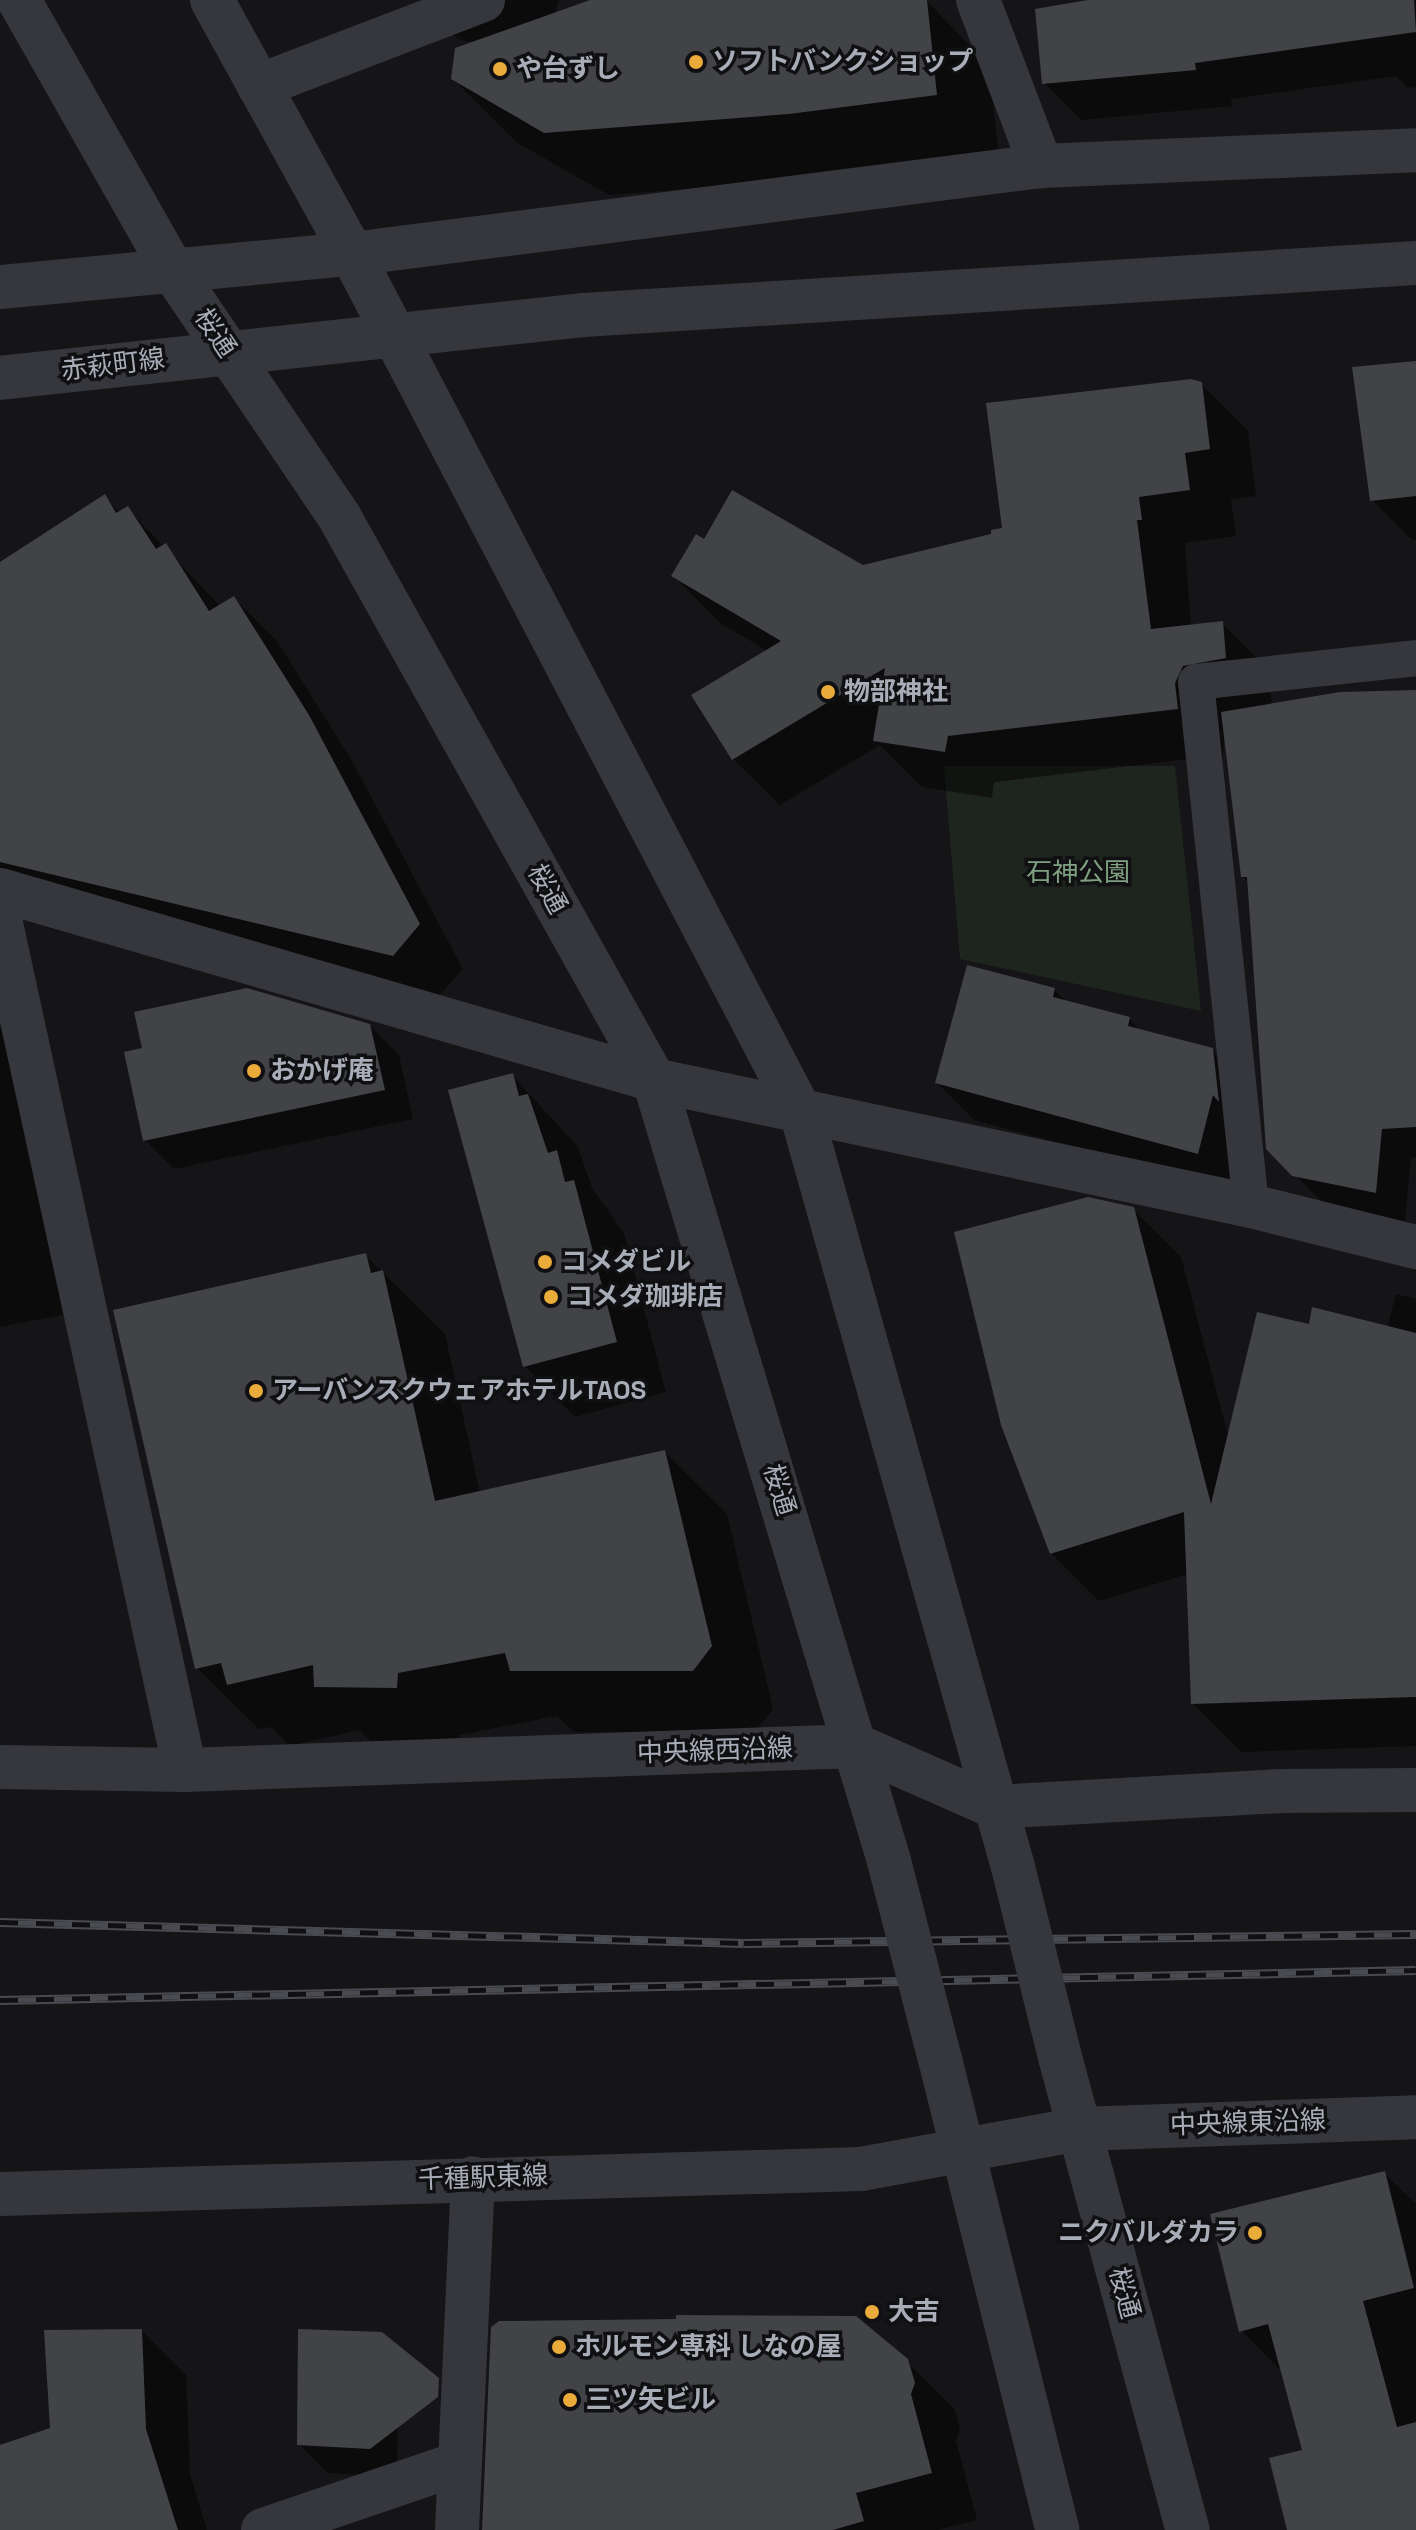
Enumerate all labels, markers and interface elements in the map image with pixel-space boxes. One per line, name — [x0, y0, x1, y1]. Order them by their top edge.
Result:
place label: ソフトバンクショップ — [712, 46, 972, 78]
place label: や台ずし — [516, 53, 620, 85]
marker: ソフトバンクショップ — [687, 53, 705, 71]
marker: や台ずし — [491, 60, 509, 78]
street label: 桜通 — [188, 303, 242, 363]
street label: 赤萩町線 — [59, 343, 167, 387]
place label: 物部神社 — [844, 676, 948, 708]
marker: 物部神社 — [819, 683, 837, 701]
park label: 石神公園 — [1026, 857, 1130, 889]
street label: 桜通 — [521, 859, 573, 919]
place label: おかげ庵 — [270, 1055, 374, 1087]
marker: おかげ庵 — [245, 1062, 263, 1080]
place label: コメダビル — [561, 1246, 691, 1278]
marker: コメダビル — [536, 1253, 554, 1271]
place label: コメダ珈琲店 — [567, 1281, 723, 1313]
marker: コメダ珈琲店 — [542, 1288, 560, 1306]
place label: アーバンスクウェアホテルTAOS — [272, 1375, 646, 1407]
marker: アーバンスクウェアホテルTAOS — [247, 1382, 265, 1400]
street label: 桜通 — [756, 1461, 802, 1519]
street label: 中央線西沿線 — [637, 1733, 793, 1769]
street label: 中央線東沿線 — [1170, 2105, 1326, 2141]
street label: 千種駅東線 — [417, 2160, 549, 2196]
place label: ニクバルダカラ — [1057, 2217, 1239, 2249]
marker: ニクバルダカラ — [1246, 2224, 1264, 2242]
street label: 桜通 — [1102, 2264, 1146, 2322]
place label: 大吉 — [888, 2296, 940, 2328]
marker: 大吉 — [863, 2303, 881, 2321]
place label: ホルモン専科 しなの屋 — [575, 2331, 842, 2363]
marker: ホルモン専科 しなの屋 — [550, 2338, 568, 2356]
place label: 三ツ矢ビル — [586, 2384, 716, 2416]
marker: 三ツ矢ビル — [561, 2391, 579, 2409]

